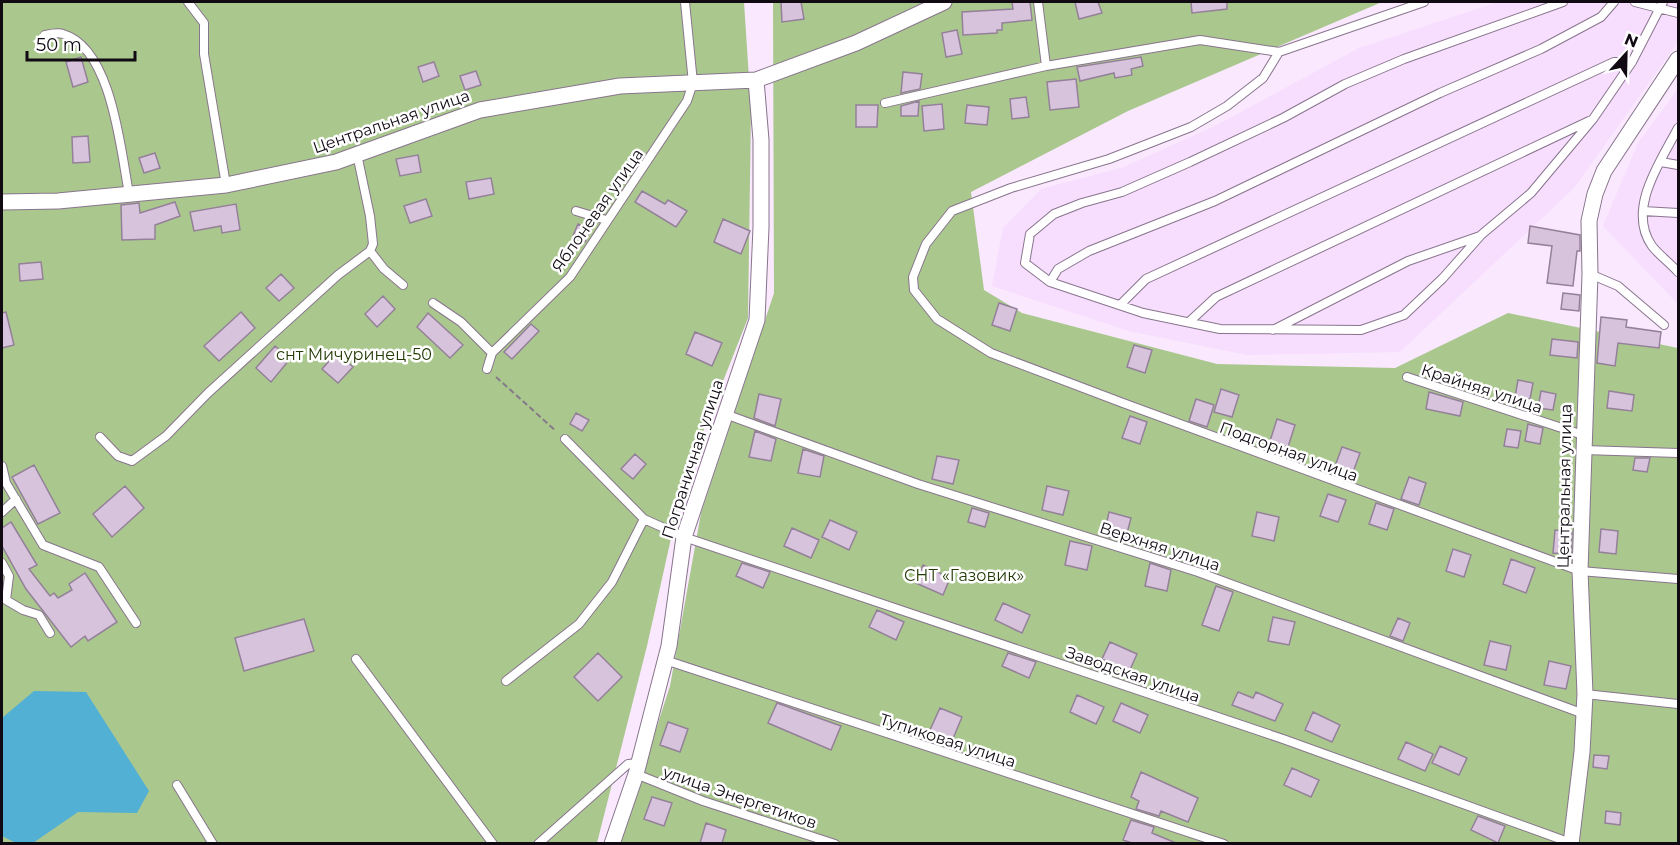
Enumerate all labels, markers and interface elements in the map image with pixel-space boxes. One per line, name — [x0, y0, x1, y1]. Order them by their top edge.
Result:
scale bar — [27, 24, 135, 62]
north arrow — [1596, 24, 1656, 84]
text: N — [1622, 29, 1641, 52]
text: 50 m — [36, 34, 82, 56]
street label: Центральная улица — [310, 86, 472, 157]
street label: Яблоневая улица — [548, 145, 647, 276]
park label: снт Мичуринец-50 — [276, 345, 432, 364]
street label: Крайняя улица — [1419, 360, 1545, 417]
street label: Пограничная улица — [658, 377, 727, 541]
street label: Центральная улица — [1554, 404, 1575, 568]
street label: Подгорная улица — [1217, 418, 1361, 485]
street label: Верхняя улица — [1097, 518, 1222, 575]
park label: СНТ «Газовик» — [904, 566, 1024, 585]
street label: Заводская улица — [1063, 643, 1203, 706]
street label: Тупиковая улица — [878, 710, 1018, 771]
street label: улица Энергетиков — [660, 762, 819, 833]

